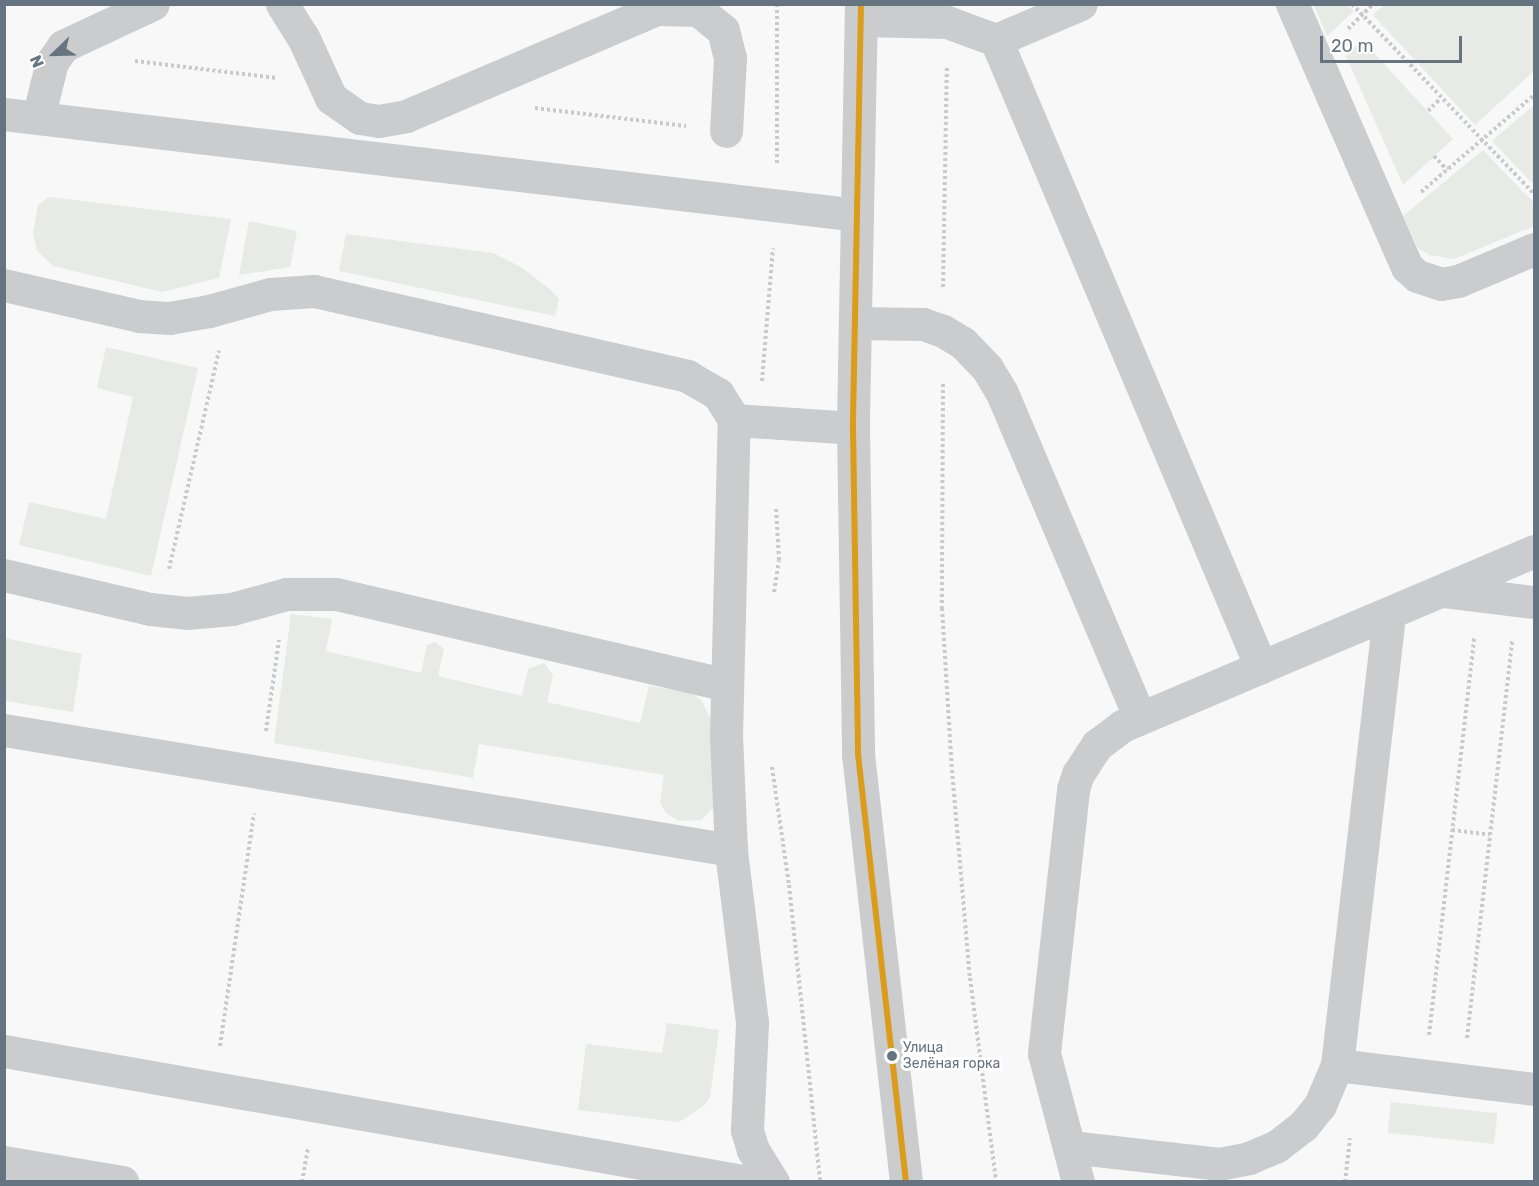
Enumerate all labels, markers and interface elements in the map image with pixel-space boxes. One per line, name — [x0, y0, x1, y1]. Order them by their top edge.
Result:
north arrow — [24, 24, 84, 84]
scale bar — [1323, 24, 1466, 62]
text: 20 m — [1331, 35, 1373, 57]
text: N — [26, 52, 48, 70]
place label: Улица Зелёная горка — [903, 1040, 1000, 1072]
marker: Улица Зелёная горка — [886, 1050, 898, 1062]

